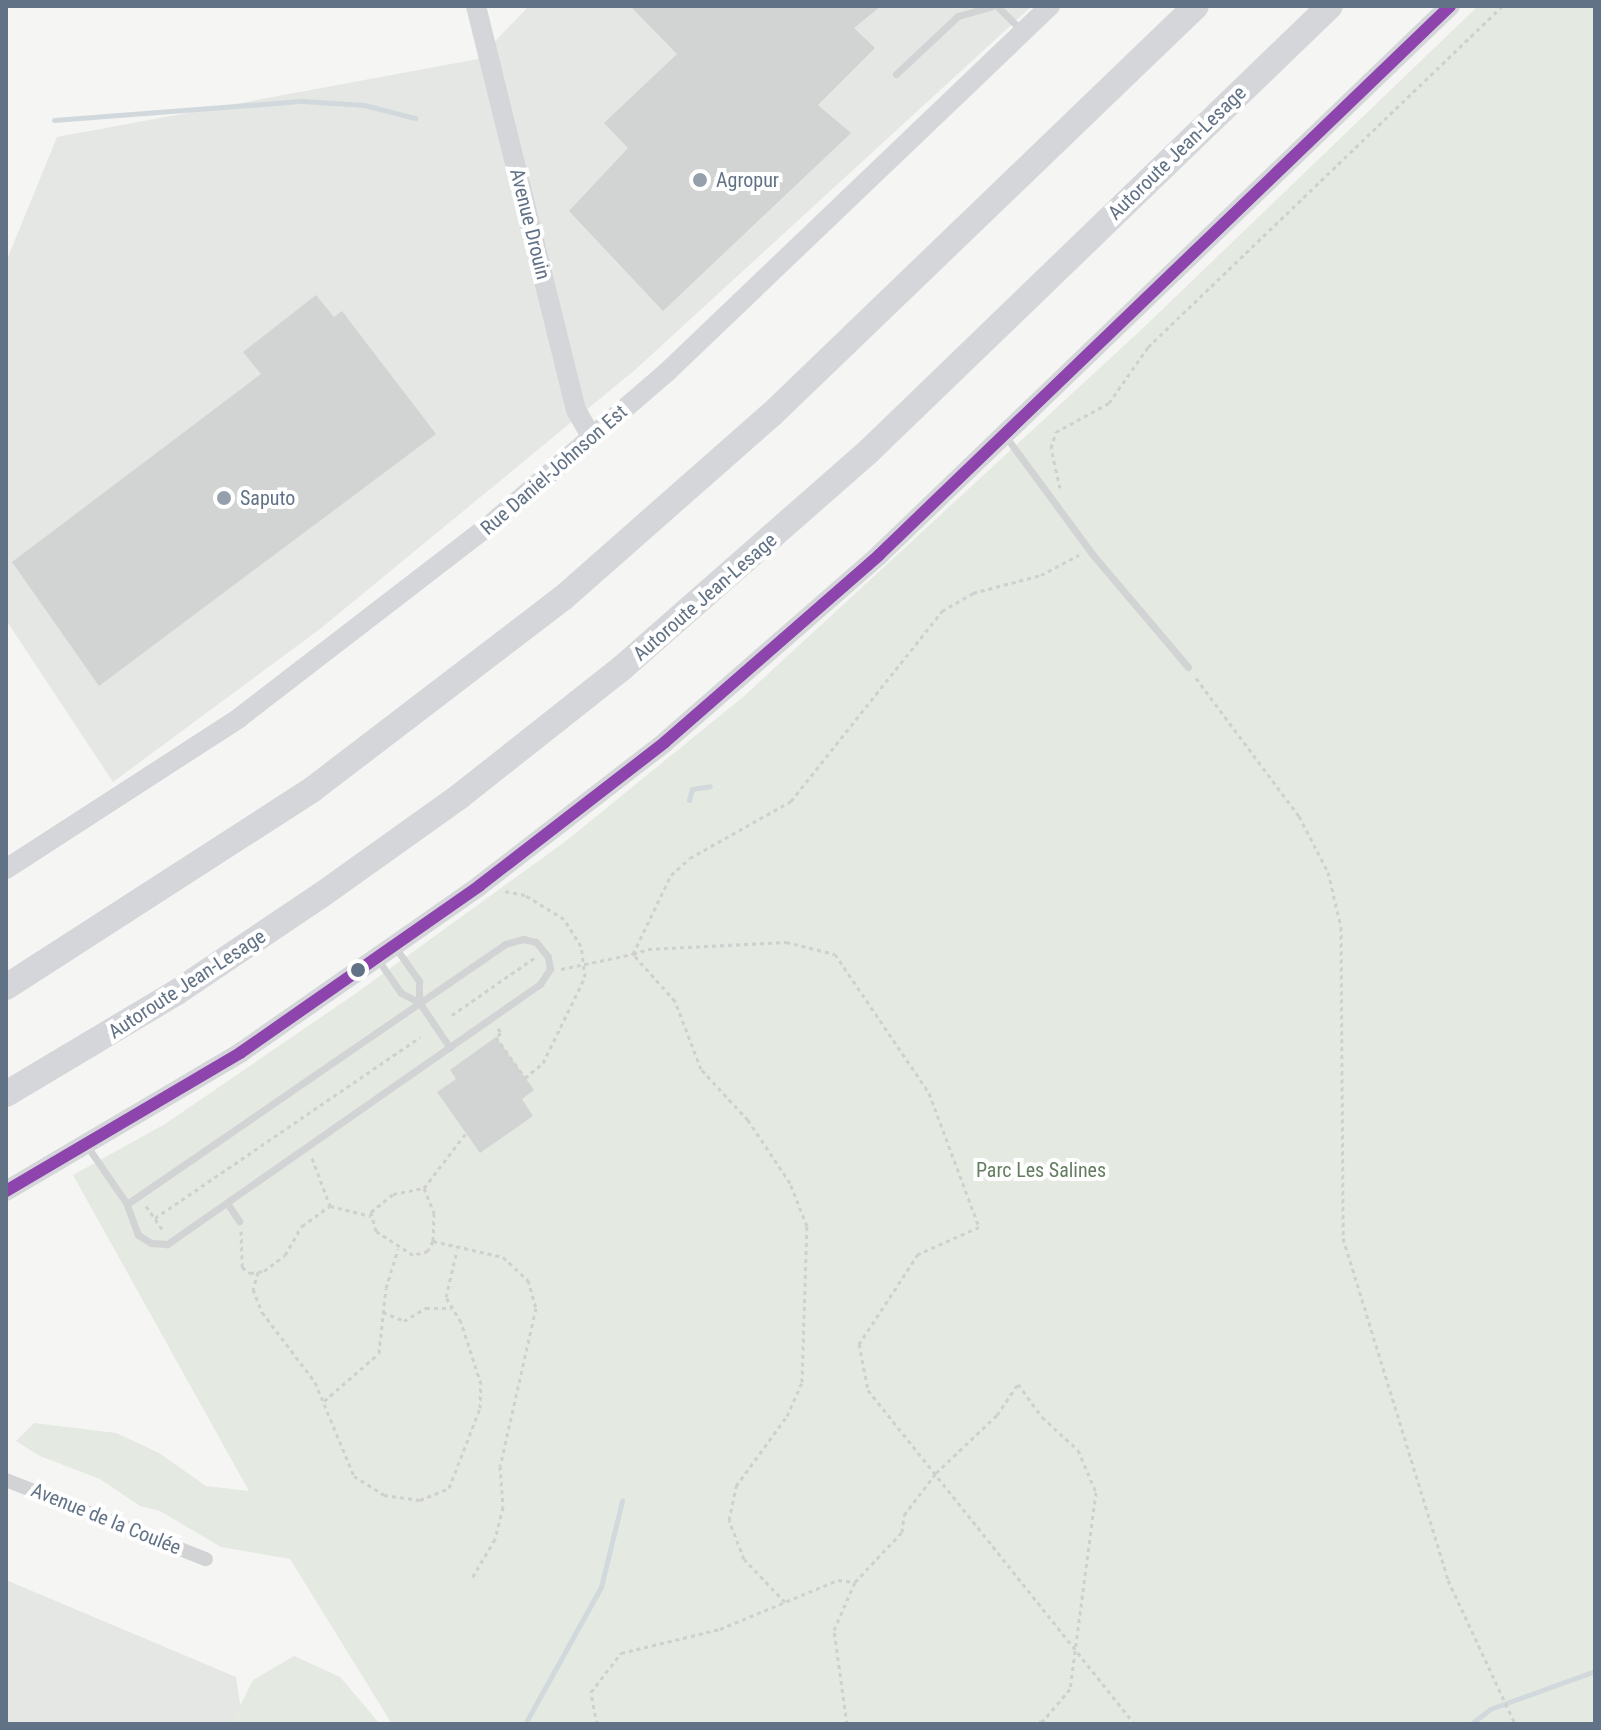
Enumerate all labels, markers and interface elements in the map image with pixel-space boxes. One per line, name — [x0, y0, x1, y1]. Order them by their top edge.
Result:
street label: Autoroute Jean-Lesage — [1103, 81, 1251, 225]
street label: Avenue Drouin — [505, 166, 555, 282]
place label: Agropur — [716, 168, 779, 192]
marker: Agropur — [691, 171, 709, 189]
street label: Rue Daniel-Johnson Est — [476, 400, 632, 540]
place label: Saputo — [240, 486, 295, 510]
marker: Saputo — [215, 489, 233, 507]
street label: Autoroute Jean-Lesage — [628, 528, 782, 666]
street label: Autoroute Jean-Lesage — [104, 924, 270, 1044]
unlabelled marker — [350, 962, 366, 978]
park label: Parc Les Salines — [976, 1158, 1106, 1182]
street label: Avenue de la Coulée — [28, 1478, 184, 1560]

